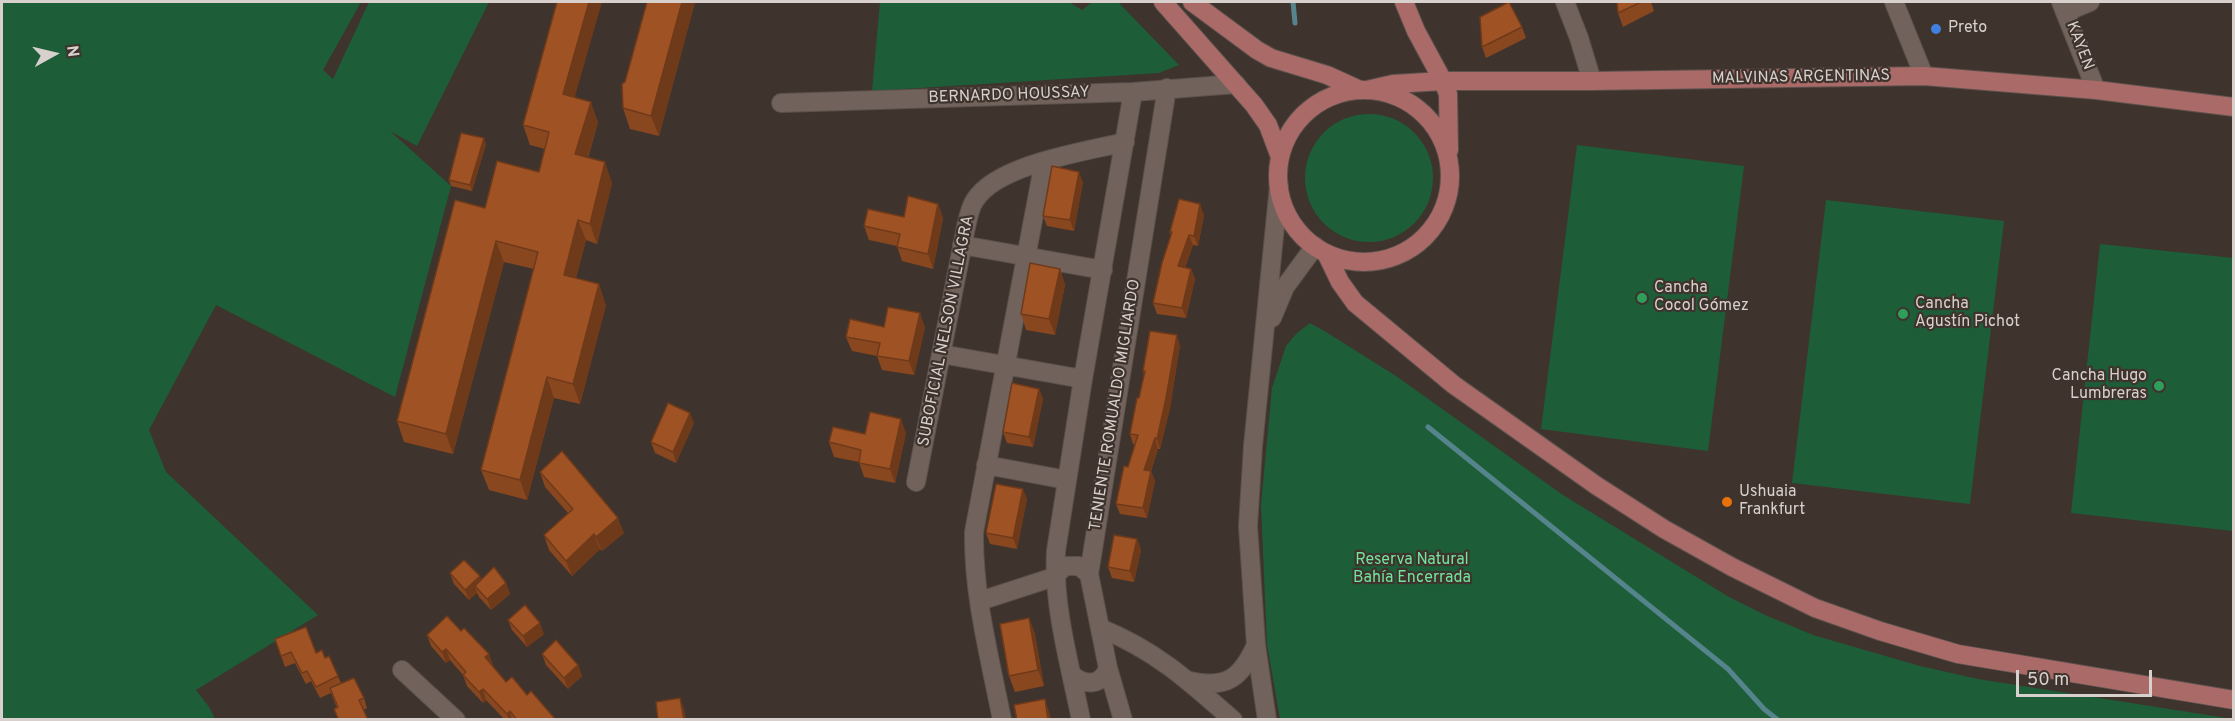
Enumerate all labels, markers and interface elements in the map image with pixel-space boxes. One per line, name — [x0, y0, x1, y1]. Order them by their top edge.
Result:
place label: Preto — [1948, 19, 1987, 39]
street label: KAYEN — [2061, 19, 2097, 73]
marker: Preto — [1929, 22, 1943, 36]
north arrow — [24, 24, 84, 84]
text: N — [61, 44, 83, 59]
street label: MALVINAS ARGENTINAS — [1712, 67, 1890, 89]
street label: BERNARDO HOUSSAY — [928, 84, 1090, 108]
street label: SUBOFICIAL NELSON VILLAGRA — [915, 214, 979, 448]
street label: TENIENTE ROMUALDO MIGLIARDO — [1087, 278, 1145, 532]
place label: Cancha Cocol Gómez — [1654, 279, 1749, 317]
marker: Cancha Cocol Gómez — [1635, 291, 1649, 305]
place label: Cancha Agustín Pichot — [1915, 295, 2020, 333]
marker: Cancha Agustín Pichot — [1896, 307, 1910, 321]
place label: Cancha Hugo Lumbreras — [2052, 367, 2147, 405]
marker: Cancha Hugo Lumbreras — [2152, 379, 2166, 393]
place label: Ushuaia Frankfurt — [1739, 483, 1805, 521]
marker: Ushuaia Frankfurt — [1720, 495, 1734, 509]
park label: Reserva Natural Bahía Encerrada — [1353, 551, 1471, 589]
scale bar — [2019, 658, 2156, 696]
text: 50 m — [2027, 669, 2069, 692]

